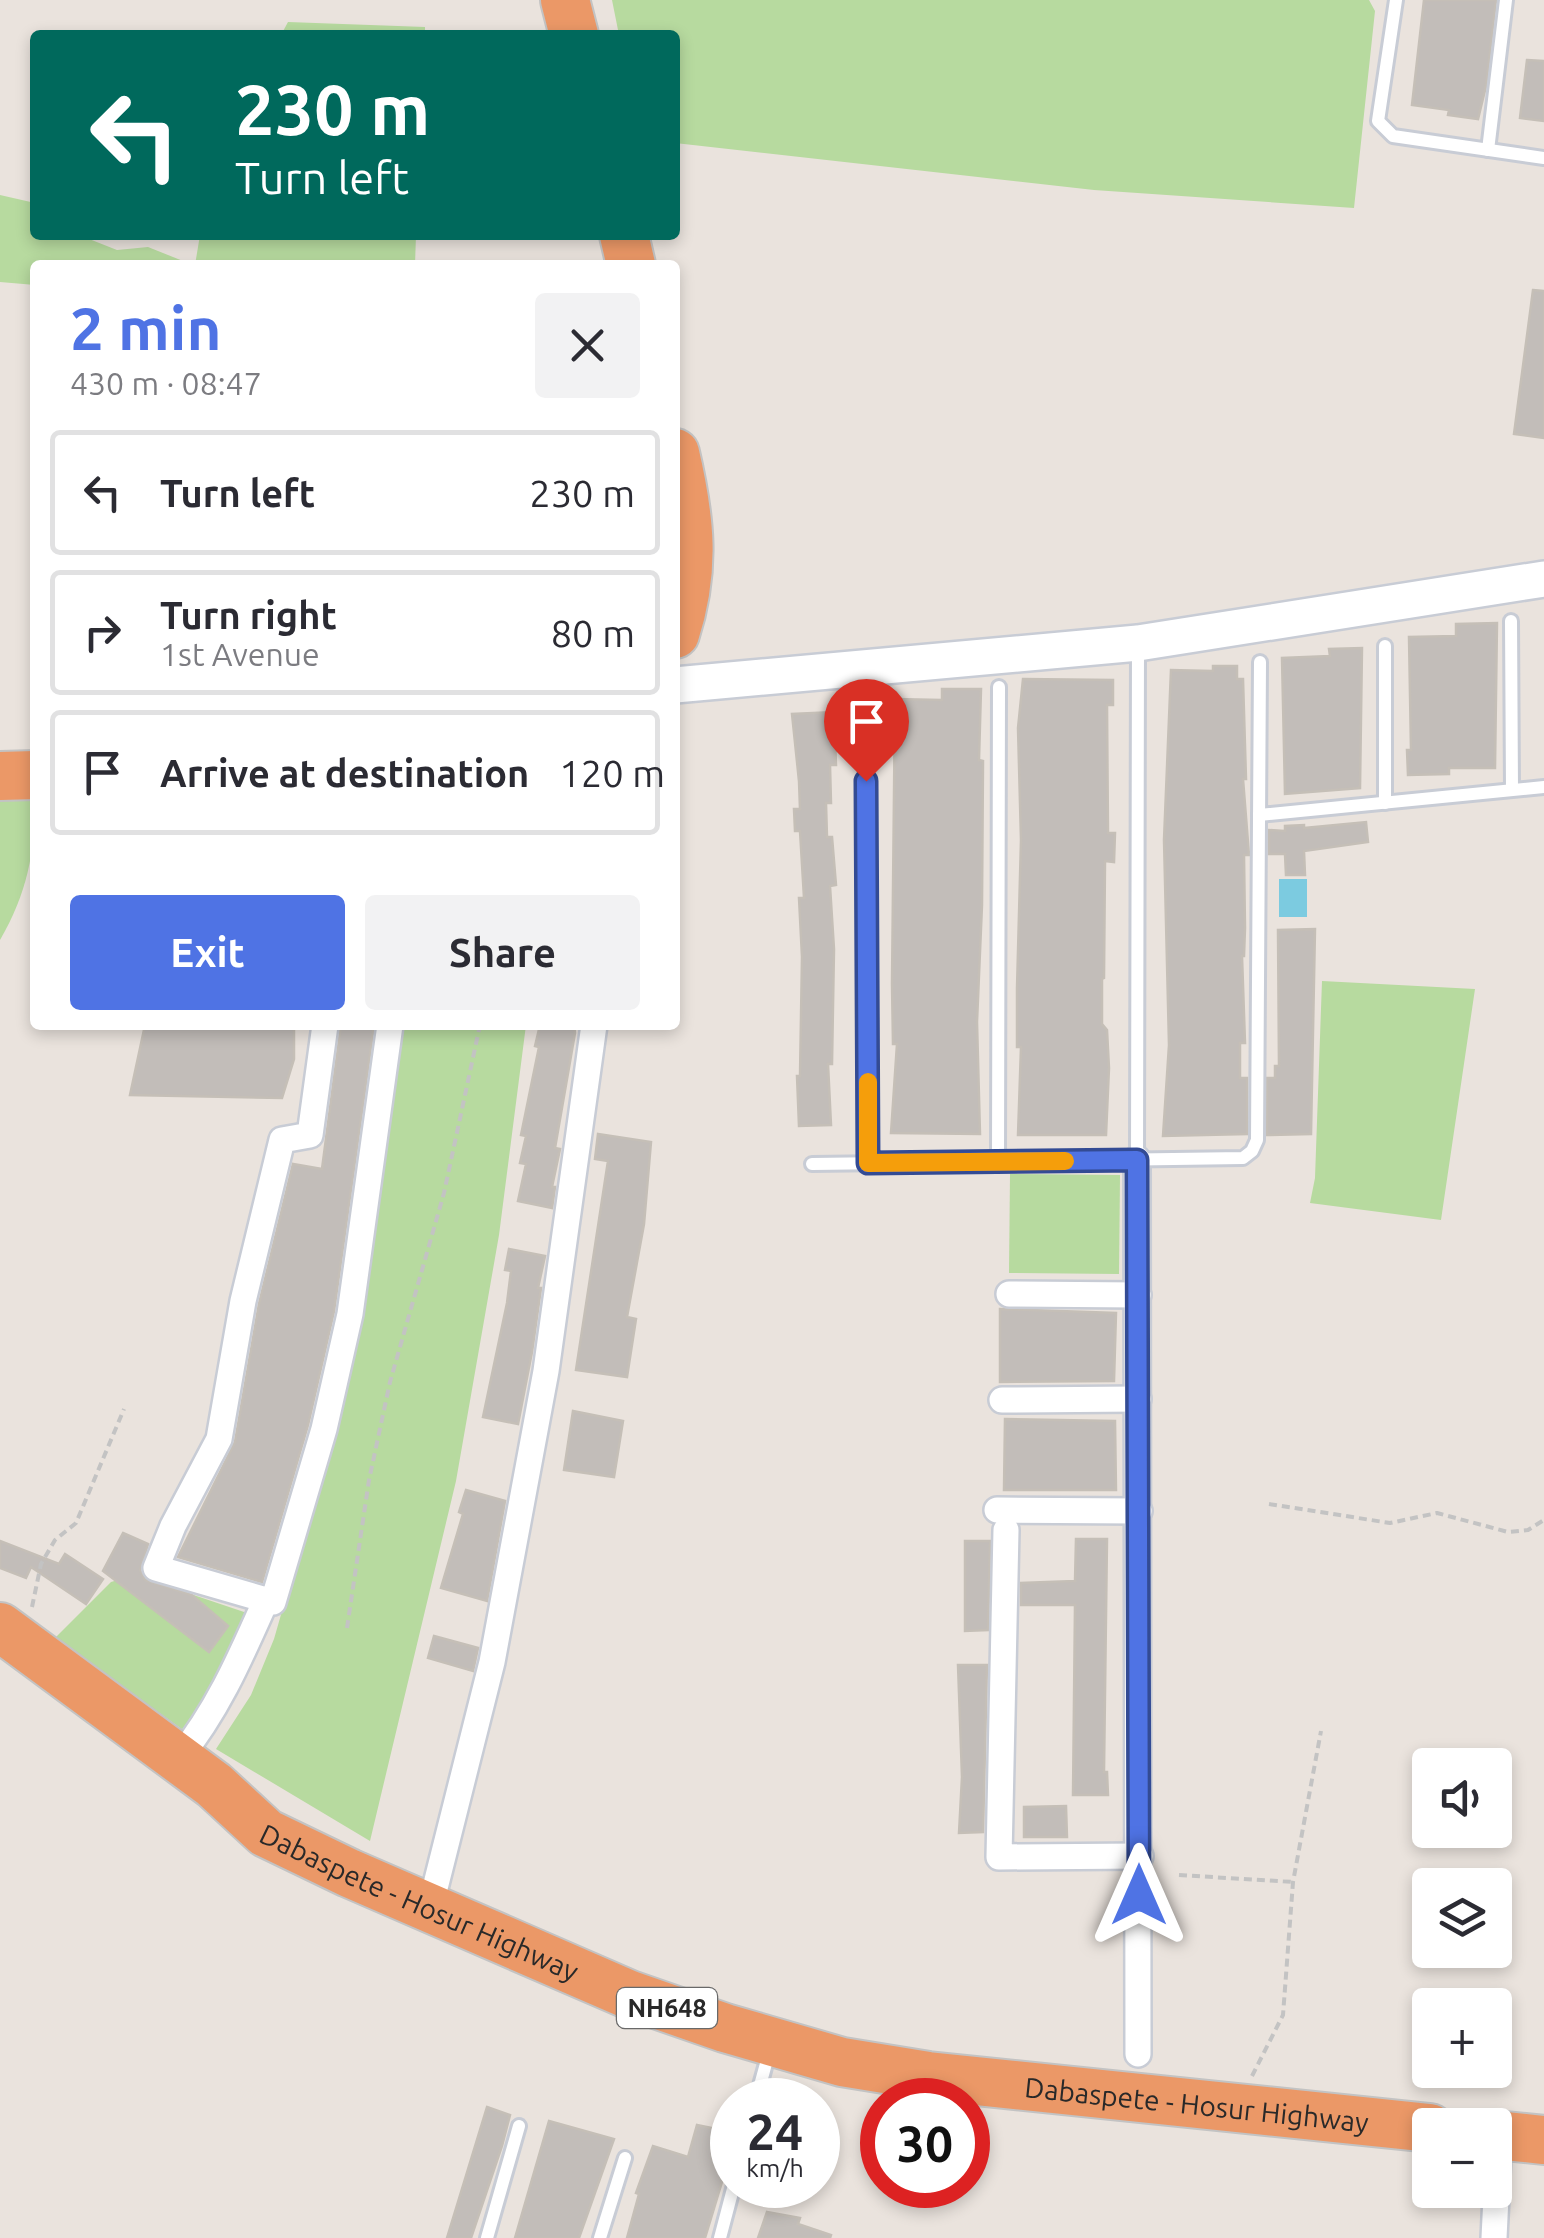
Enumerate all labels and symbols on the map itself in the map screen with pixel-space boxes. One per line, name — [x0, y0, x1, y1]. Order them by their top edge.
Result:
pin — [824, 679, 909, 782]
street label: Dabaspete - Hosur Highway — [255, 1817, 583, 1986]
position arrow — [1087, 1843, 1191, 1947]
road number: NH648 — [617, 1988, 717, 2028]
street label: Dabaspete - Hosur Highway — [1023, 2071, 1370, 2137]
speed limit sign: 30 — [860, 2078, 990, 2208]

